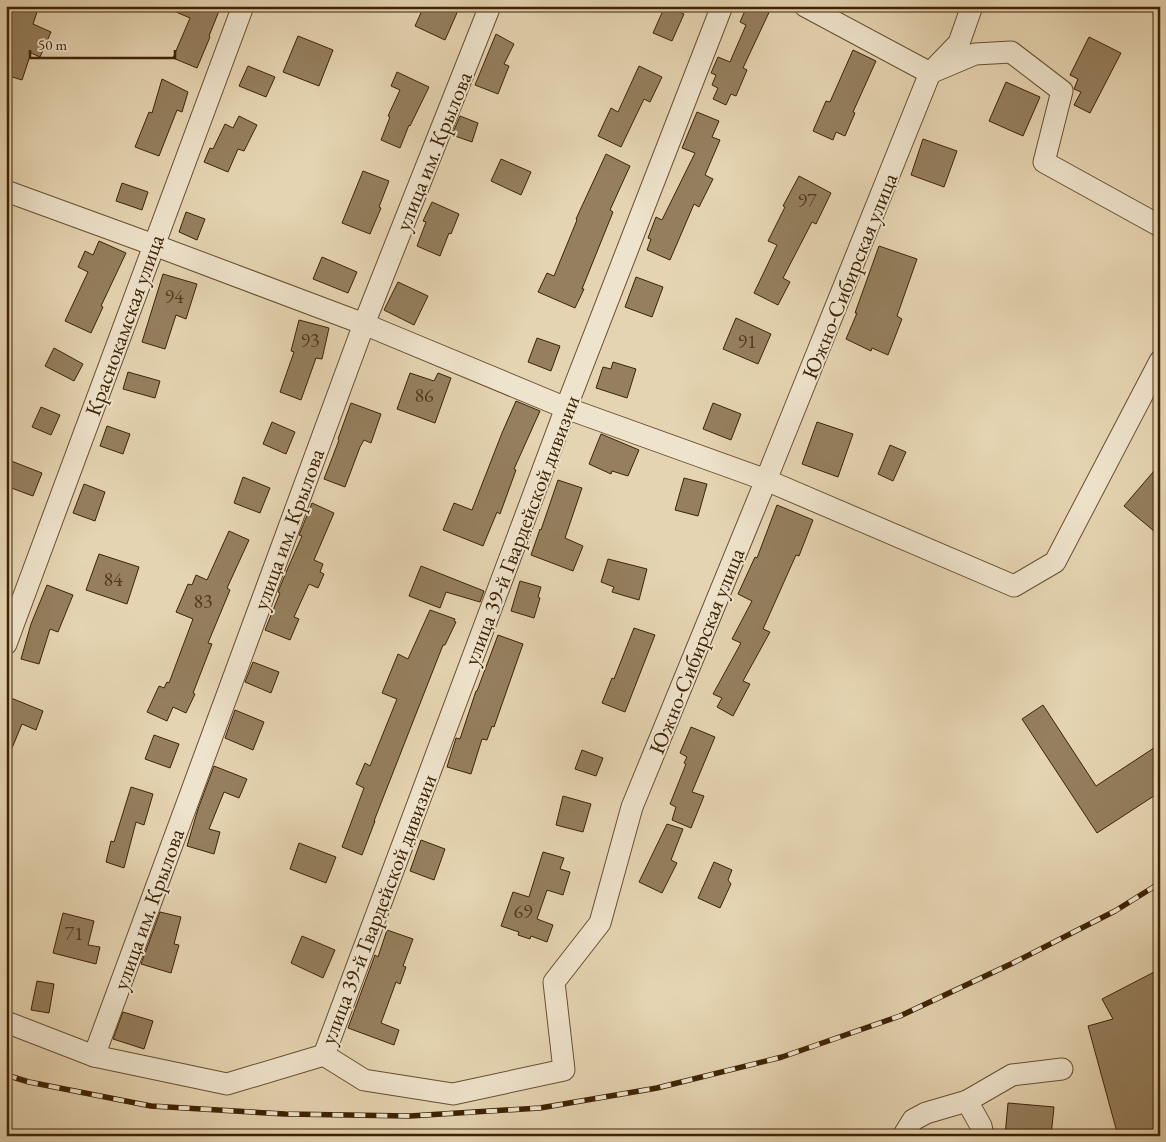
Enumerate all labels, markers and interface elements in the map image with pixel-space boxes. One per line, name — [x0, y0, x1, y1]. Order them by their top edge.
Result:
scale bar — [30, 28, 175, 60]
text: 50 m — [38, 35, 67, 54]
street label: улица им. Крылова — [388, 67, 479, 235]
street label: Южно-Сибирская улица — [795, 168, 904, 384]
house number: 97 — [797, 187, 817, 213]
street label: Краснокамская улица — [78, 230, 171, 420]
house number: 94 — [164, 283, 184, 309]
house number: 93 — [300, 327, 320, 353]
house number: 91 — [737, 328, 757, 354]
house number: 86 — [414, 382, 434, 408]
street label: улица 39-й Гвардейской дивизии — [456, 391, 587, 669]
street label: улица им. Крылова — [246, 444, 331, 614]
street label: Южно-Сибирская улица — [642, 543, 751, 759]
house number: 84 — [103, 566, 123, 592]
house number: 83 — [193, 588, 213, 614]
street label: улица 39-й Гвардейской дивизии — [313, 770, 444, 1048]
street label: улица им. Крылова — [106, 824, 191, 994]
house number: 69 — [513, 898, 533, 924]
house number: 71 — [64, 920, 84, 946]

